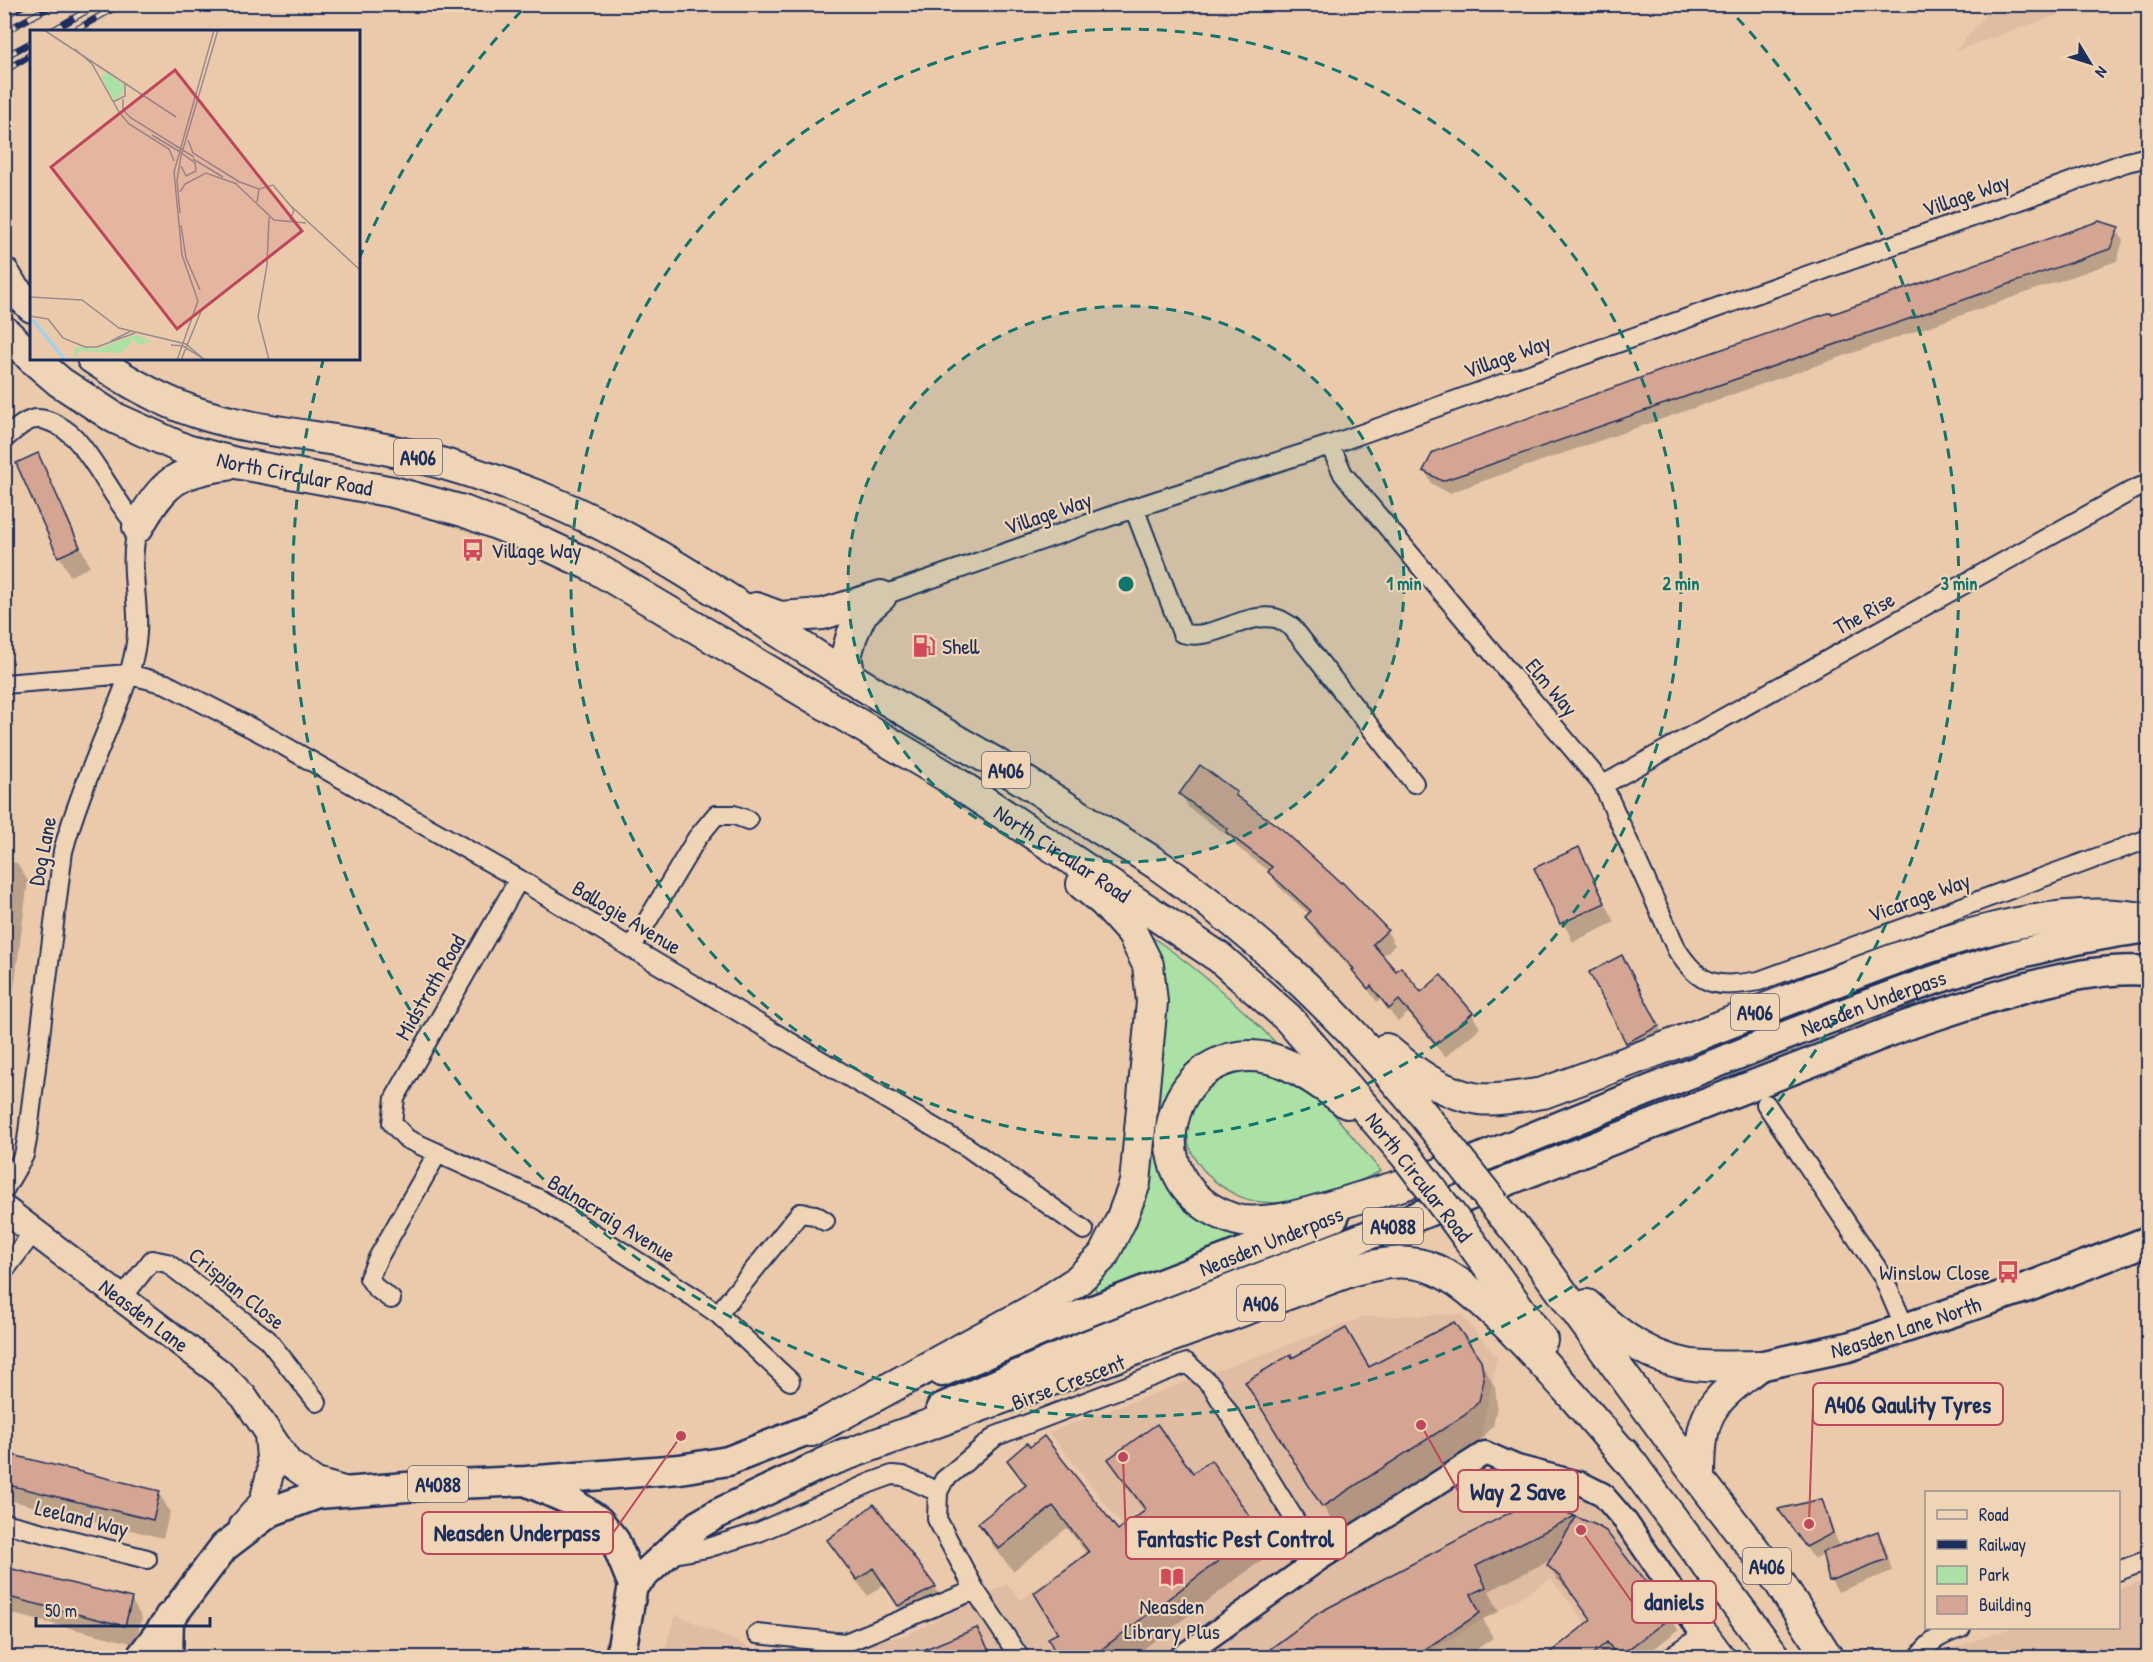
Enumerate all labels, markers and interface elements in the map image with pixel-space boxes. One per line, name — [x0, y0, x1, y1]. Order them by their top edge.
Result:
inset map — [30, 30, 360, 360]
north arrow — [2060, 33, 2120, 93]
text: N — [2090, 62, 2113, 83]
street label: Village Way — [1918, 166, 2014, 224]
street label: Village Way — [1459, 326, 1555, 386]
road number: A406 — [394, 439, 442, 475]
street label: North Circular Road — [214, 444, 376, 503]
street label: Village Way — [1000, 484, 1096, 542]
place label: Village Way — [491, 535, 582, 565]
bus stop icon: Village Way — [460, 537, 486, 563]
text: 1 min — [1386, 571, 1422, 596]
text: 2 min — [1663, 571, 1699, 596]
text: 3 min — [1941, 571, 1977, 596]
centre of rings — [1116, 574, 1136, 594]
street label: The Rise — [1828, 584, 1900, 642]
place label: Shell — [942, 631, 980, 661]
fuel station icon: Shell — [911, 633, 937, 659]
street label: Elm Way — [1519, 652, 1585, 722]
road number: A406 — [982, 752, 1030, 788]
street label: North Circular Road — [988, 797, 1137, 910]
street label: Dog Lane — [21, 814, 63, 888]
street label: Vicarage Way — [1864, 865, 1974, 929]
street label: Ballogie Avenue — [567, 873, 687, 962]
street label: Midstrath Road — [388, 928, 473, 1045]
street label: Neasden Underpass — [1796, 962, 1950, 1043]
road number: A406 — [1731, 994, 1779, 1030]
street label: North Circular Road — [1359, 1106, 1480, 1249]
street label: Balnacraig Avenue — [542, 1167, 682, 1269]
street label: Neasden Underpass — [1195, 1198, 1347, 1284]
road number: A4088 — [1363, 1208, 1423, 1244]
street label: Crispian Close — [183, 1240, 292, 1336]
place label: Winslow Close — [1879, 1257, 1990, 1287]
bus stop icon: Winslow Close — [1995, 1259, 2021, 1285]
street label: Neasden Lane — [93, 1272, 196, 1359]
road number: A406 — [1237, 1285, 1285, 1321]
street label: Neasden Lane North — [1828, 1289, 1985, 1365]
street label: Birse Crescent — [1007, 1346, 1130, 1417]
callout: A406 Qaulity Tyres — [1813, 1383, 2003, 1425]
text: A406 Qaulity Tyres — [1825, 1388, 1991, 1421]
road number: A4088 — [408, 1466, 468, 1502]
callout: Way 2 Save — [1458, 1470, 1578, 1512]
text: Way 2 Save — [1470, 1475, 1567, 1508]
legend — [1925, 1491, 2120, 1629]
street label: Leeland Way — [32, 1492, 132, 1544]
text: Road — [1979, 1502, 2009, 1527]
callout: Neasden Underpass — [422, 1512, 613, 1554]
text: Neasden Underpass — [434, 1516, 600, 1549]
callout: Fantastic Pest Control — [1126, 1517, 1346, 1559]
text: Fantastic Pest Control — [1137, 1522, 1335, 1554]
text: Railway — [1979, 1532, 2026, 1557]
road number: A406 — [1743, 1548, 1791, 1584]
text: Park — [1979, 1562, 2010, 1587]
library icon: Neasden Library Plus — [1159, 1564, 1185, 1590]
callout: daniels — [1632, 1581, 1716, 1623]
text: daniels — [1644, 1585, 1704, 1617]
scale bar — [36, 1590, 210, 1628]
place label: Neasden Library Plus — [1124, 1591, 1220, 1646]
text: Building — [1979, 1592, 2031, 1617]
text: 50 m — [45, 1598, 77, 1623]

